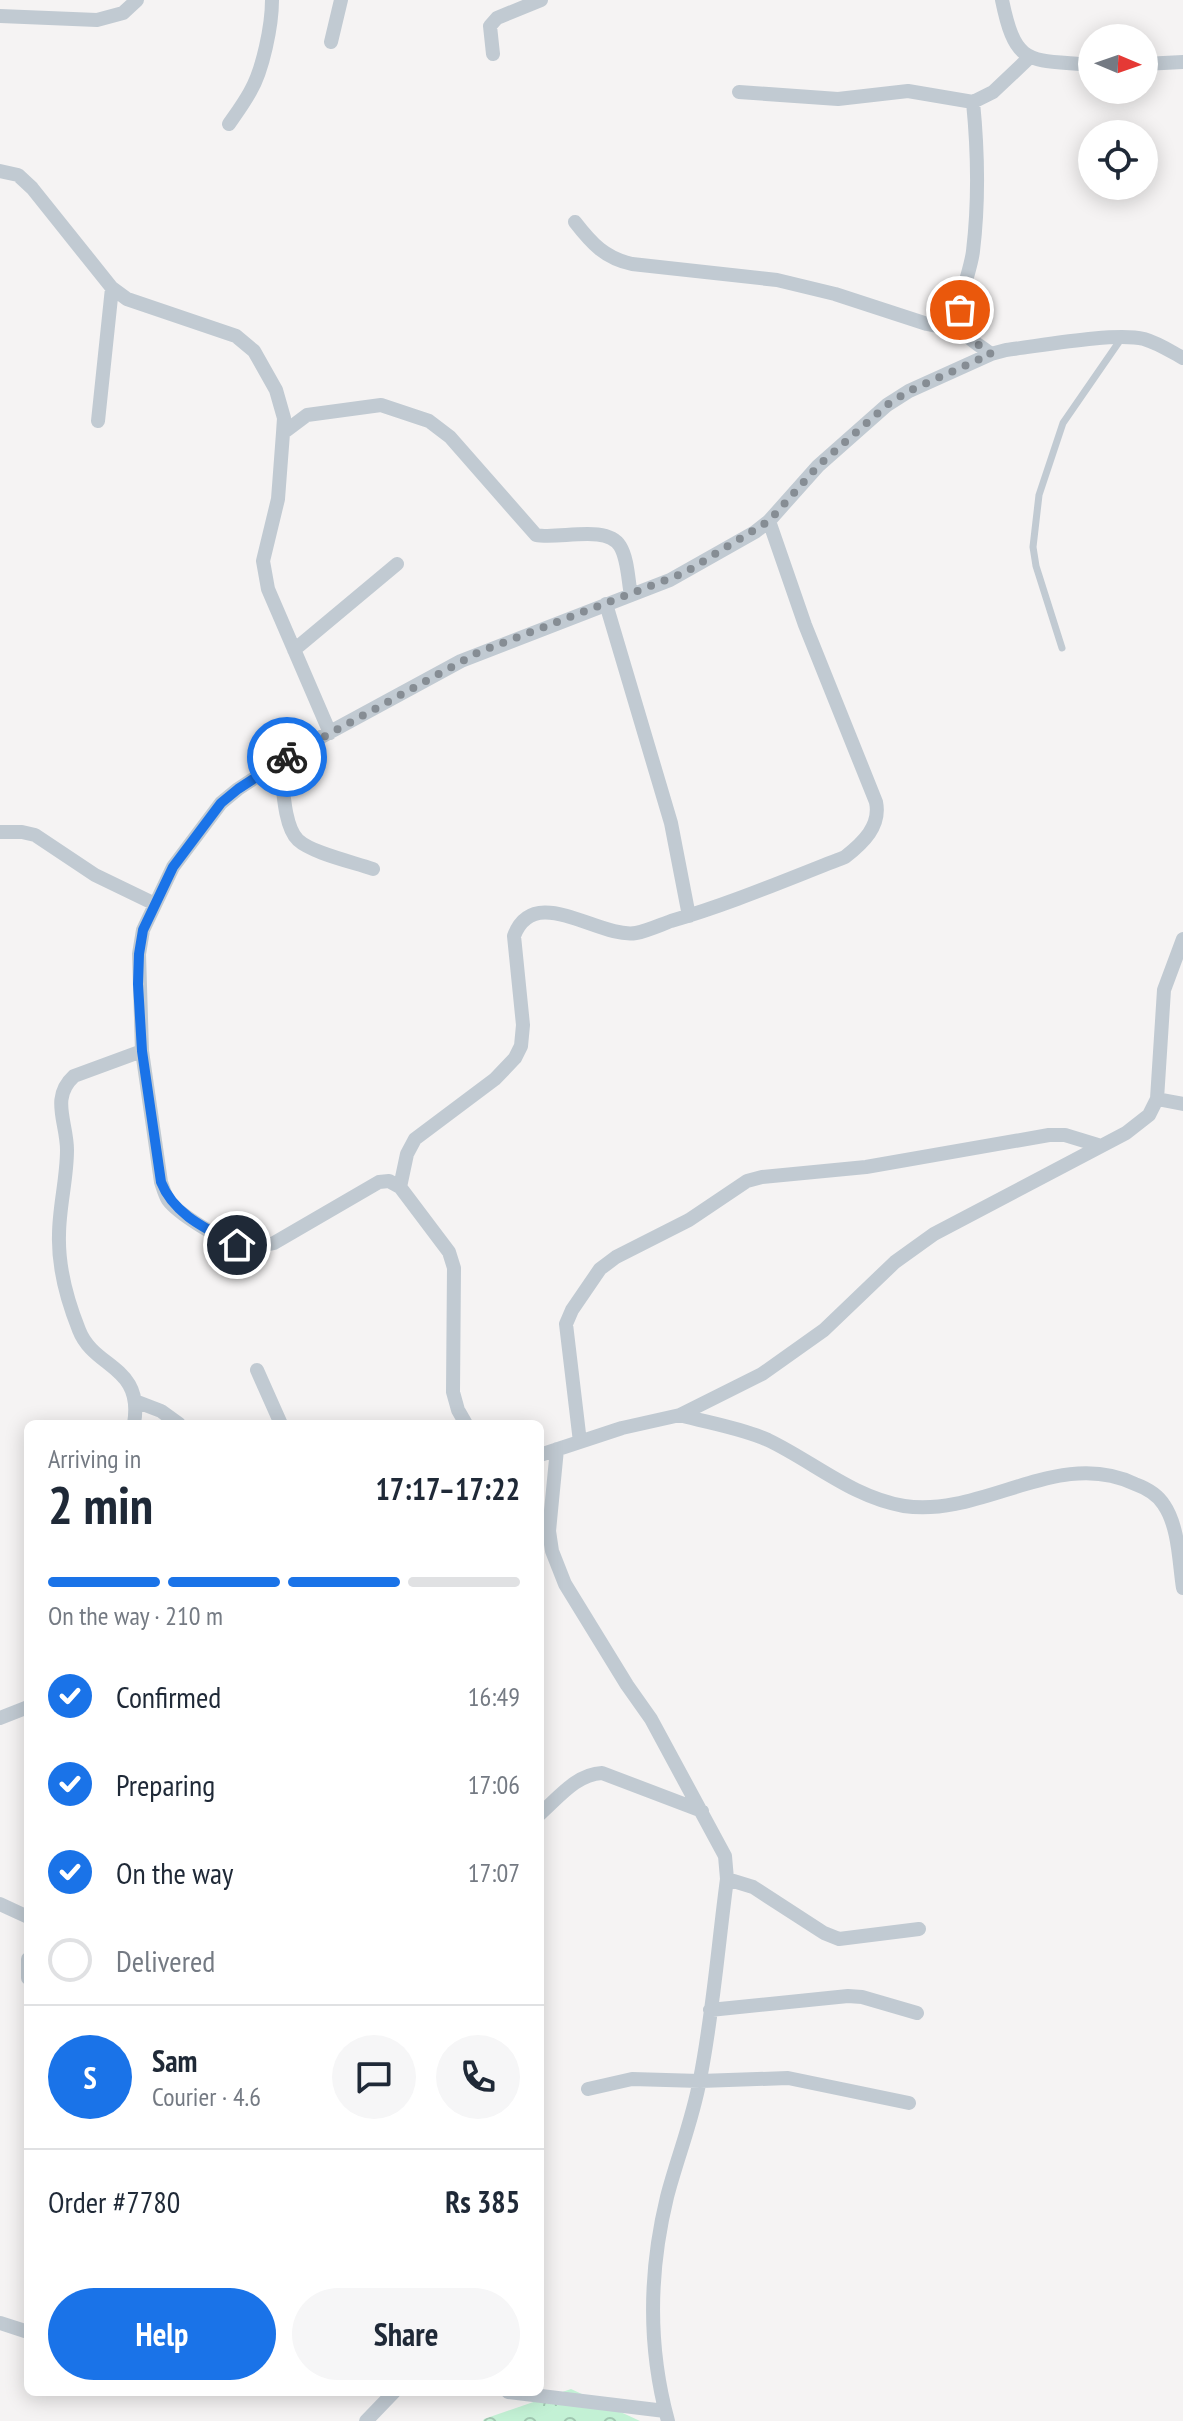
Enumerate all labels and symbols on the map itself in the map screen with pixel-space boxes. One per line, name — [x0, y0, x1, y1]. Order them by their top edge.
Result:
north arrow — [1078, 24, 1158, 104]
pin — [926, 276, 994, 344]
courier — [247, 717, 327, 797]
pin — [203, 1211, 271, 1279]

